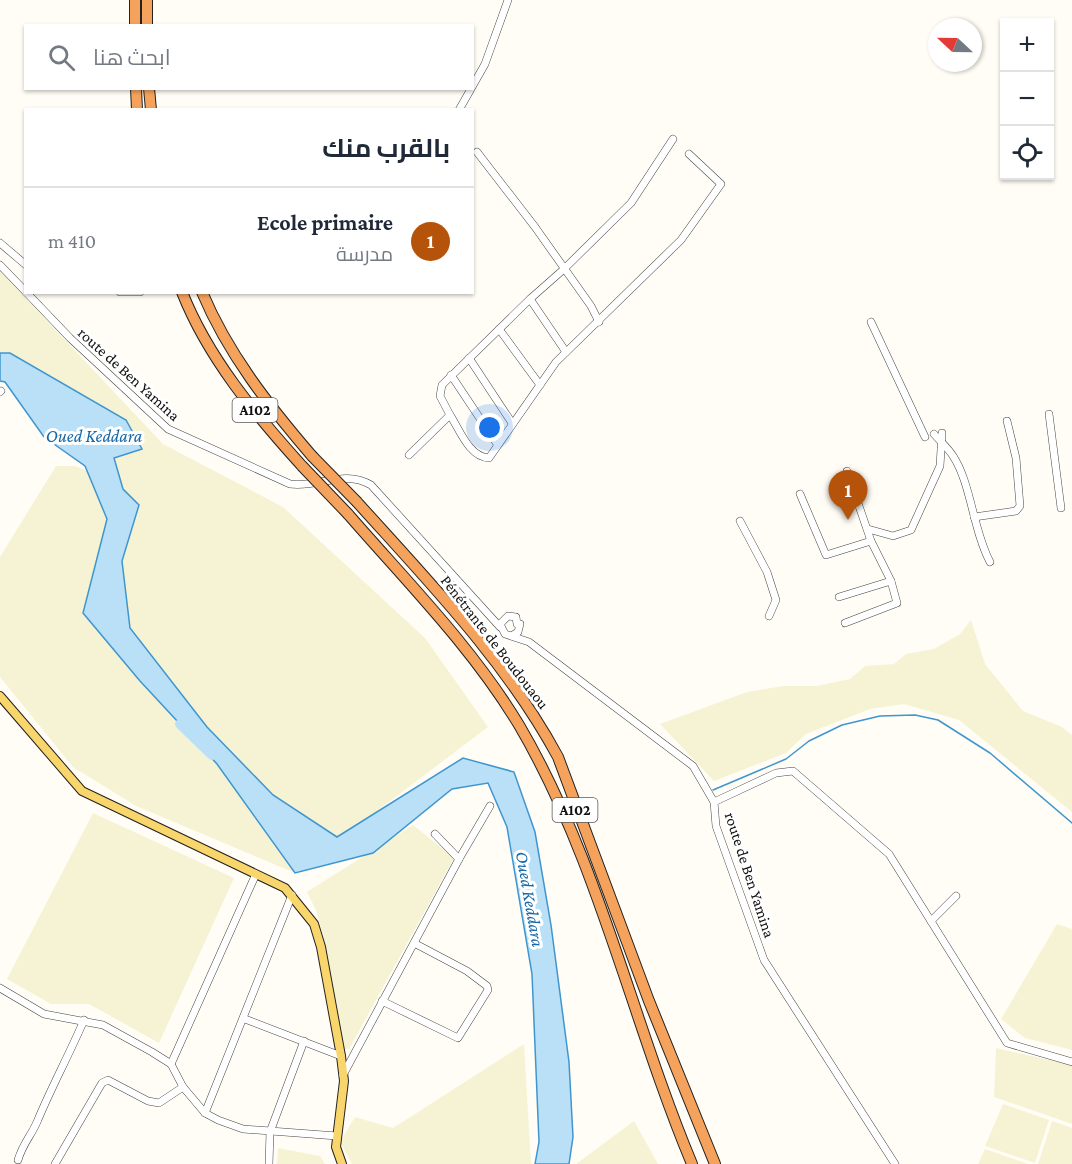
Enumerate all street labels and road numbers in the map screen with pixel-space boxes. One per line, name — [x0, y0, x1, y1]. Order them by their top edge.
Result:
street label: route de Ben Yamina — [75, 324, 184, 424]
road number: A102 — [232, 398, 278, 422]
street label: Pénétrante de Boudouaou — [438, 572, 553, 712]
road number: A102 — [552, 798, 598, 822]
street label: route de Ben Yamina — [722, 810, 778, 940]

